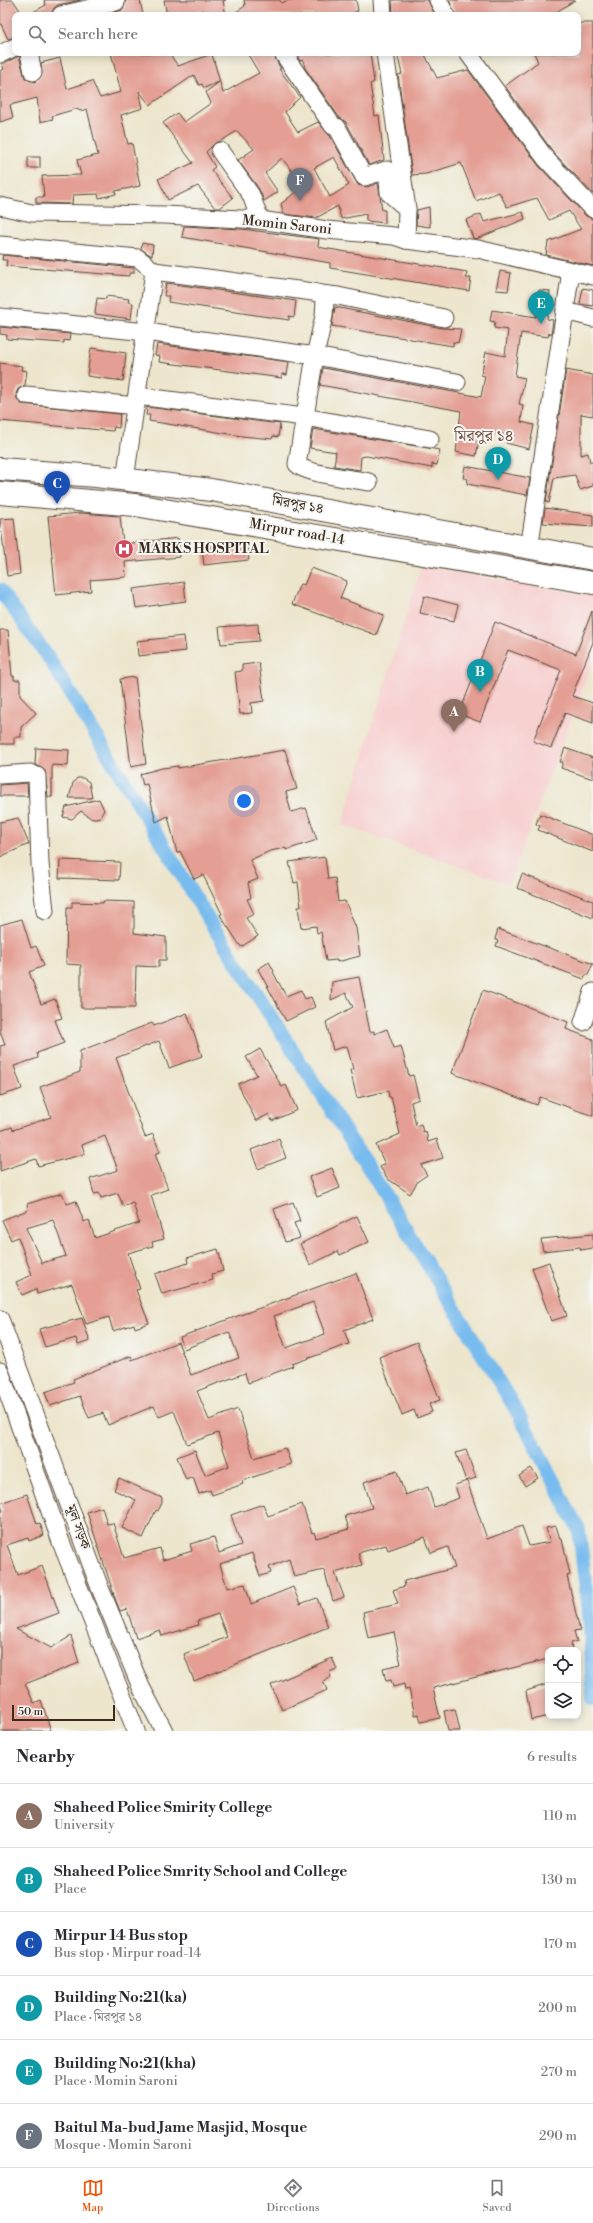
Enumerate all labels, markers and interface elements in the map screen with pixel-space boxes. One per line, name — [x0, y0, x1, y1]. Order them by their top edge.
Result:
search box — [12, 12, 581, 56]
icon: search — [26, 23, 48, 45]
text: Search here — [58, 25, 138, 44]
pin: F — [287, 168, 313, 201]
street label: Momin Saroni — [241, 211, 333, 239]
pin: E — [528, 291, 554, 324]
district label: মিরপুর ১৪ — [453, 426, 514, 446]
pin: D — [485, 447, 511, 480]
pin: C — [44, 471, 70, 504]
street label: মিরপুর ১৪ — [270, 491, 325, 518]
street label: Mirpur road-14 — [248, 515, 346, 549]
hospital icon: MARKS HOSPITAL — [113, 538, 135, 560]
place label: MARKS HOSPITAL — [138, 540, 269, 558]
pin: B — [467, 659, 493, 692]
pin: A — [441, 699, 467, 732]
your location — [234, 791, 254, 811]
street label: মূল সড়ক — [61, 1501, 95, 1553]
map controls — [545, 1647, 581, 1719]
button: locate — [545, 1647, 581, 1683]
button: layers — [545, 1683, 581, 1719]
scale bar — [12, 1703, 115, 1722]
text: 50 m — [18, 1705, 43, 1719]
text: Nearby — [16, 1746, 75, 1768]
text: 6 results — [527, 1749, 577, 1765]
text: Shaheed Police Smirity College — [54, 1798, 272, 1817]
text: A — [24, 1808, 34, 1824]
text: 110 m — [543, 1808, 577, 1824]
text: University — [54, 1817, 115, 1833]
text: Shaheed Police Smrity School and College — [54, 1862, 347, 1881]
text: B — [24, 1872, 34, 1888]
text: 130 m — [542, 1872, 577, 1888]
text: Place — [54, 1881, 86, 1897]
text: Mirpur 14 Bus stop — [54, 1926, 188, 1945]
text: C — [24, 1936, 34, 1952]
text: 170 m — [543, 1936, 577, 1952]
text: Bus stop · Mirpur road-14 — [54, 1945, 201, 1961]
text: Building No:21(ka) — [54, 1988, 187, 2007]
text: D — [24, 2000, 34, 2016]
text: 200 m — [538, 2000, 577, 2016]
text: Place · মিরপুর ১৪ — [54, 2009, 142, 2025]
text: Building No:21(kha) — [54, 2054, 196, 2073]
text: E — [24, 2064, 34, 2080]
text: 270 m — [541, 2064, 577, 2080]
text: Place · Momin Saroni — [54, 2073, 178, 2089]
text: Baitul Ma-bud Jame Masjid, Mosque — [54, 2118, 307, 2137]
text: F — [24, 2128, 34, 2144]
text: 290 m — [539, 2128, 577, 2144]
text: Mosque · Momin Saroni — [54, 2137, 192, 2153]
tab: Map — [82, 2177, 104, 2215]
tab: Directions — [267, 2177, 320, 2215]
tab: Saved — [483, 2177, 511, 2215]

